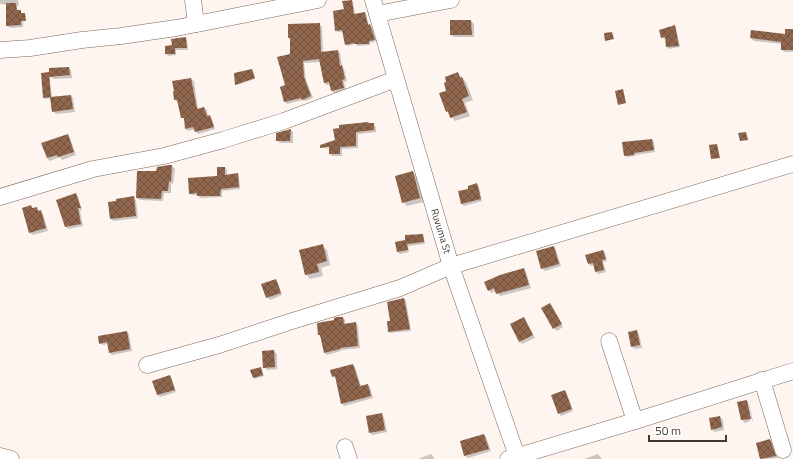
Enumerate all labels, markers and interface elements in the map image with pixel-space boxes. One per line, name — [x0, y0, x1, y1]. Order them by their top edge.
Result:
street label: Ruvuma St — [427, 207, 455, 256]
scale bar — [649, 417, 726, 443]
text: 50 m — [655, 421, 681, 440]

